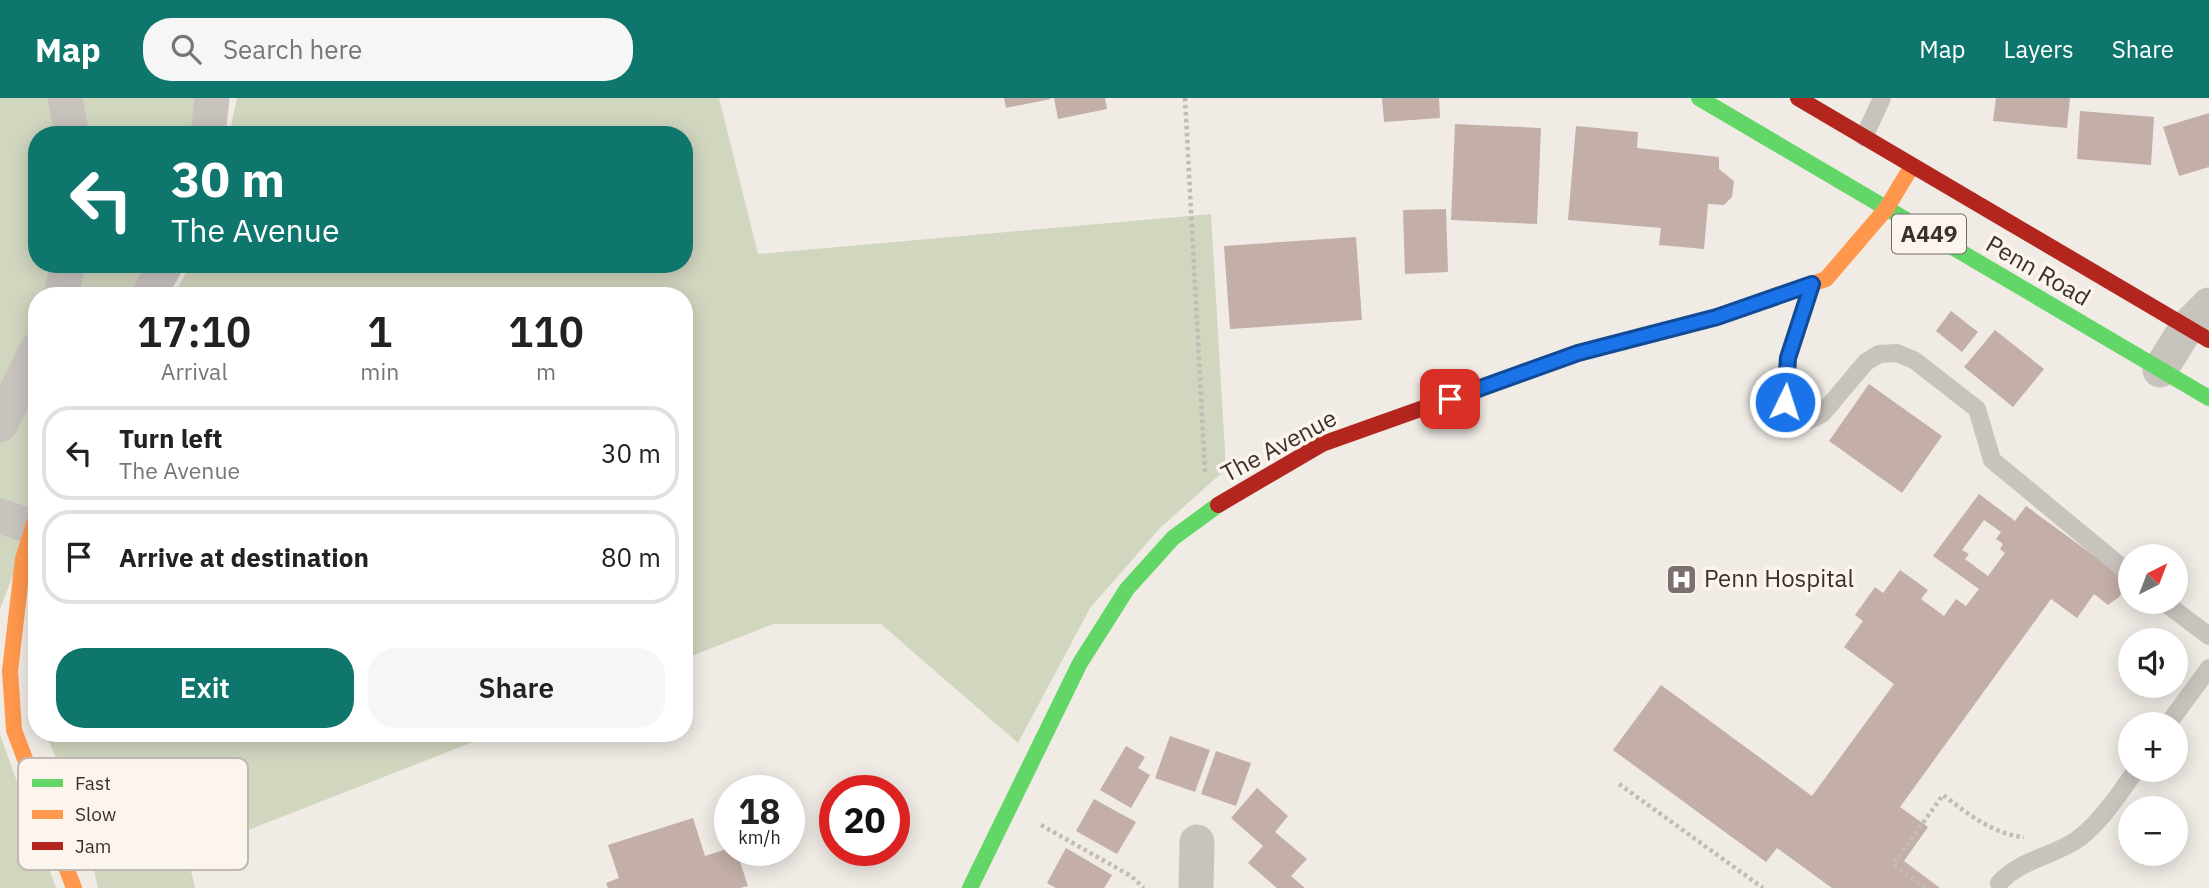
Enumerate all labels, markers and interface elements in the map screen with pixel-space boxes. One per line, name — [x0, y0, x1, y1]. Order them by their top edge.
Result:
search box — [143, 18, 633, 81]
text: Map — [35, 28, 101, 71]
icon: search — [167, 30, 205, 68]
text: Search here — [223, 32, 362, 66]
text: Map — [1919, 33, 1966, 65]
text: Layers — [2004, 33, 2074, 65]
text: Share — [2112, 33, 2174, 65]
text: 30 m — [171, 147, 285, 210]
icon: left — [56, 154, 147, 245]
text: The Avenue — [171, 209, 339, 251]
road number: A449 — [1892, 214, 1966, 253]
street label: Penn Road — [1981, 227, 2096, 313]
text: 17:10 — [137, 304, 251, 359]
text: 1 — [367, 304, 392, 359]
text: 110 — [508, 304, 584, 359]
text: Arrival — [161, 356, 228, 386]
text: min — [360, 356, 399, 386]
text: m — [536, 356, 556, 386]
position arrow — [1748, 365, 1822, 439]
pin — [1420, 369, 1480, 429]
icon: arrive — [1431, 380, 1469, 418]
street label: The Avenue — [1215, 401, 1342, 489]
text: Turn left — [119, 421, 222, 455]
icon: left — [60, 434, 98, 472]
text: 30 m — [601, 436, 661, 470]
text: The Avenue — [119, 455, 240, 485]
icon: arrive — [60, 538, 98, 576]
text: Arrive at destination — [119, 540, 369, 574]
text: 80 m — [601, 540, 661, 574]
north arrow — [2118, 544, 2188, 614]
map controls — [2118, 544, 2188, 866]
hospital icon: Penn Hospital — [1664, 562, 1698, 596]
place label: Penn Hospital — [1704, 562, 1854, 594]
button: sound — [2118, 628, 2188, 698]
button: Exit — [56, 648, 354, 728]
button: Share — [368, 648, 665, 728]
button: + — [2118, 712, 2188, 782]
legend — [18, 758, 248, 870]
text: Fast — [75, 771, 111, 795]
speed limit sign: 20 — [819, 775, 910, 866]
text: 18 — [738, 788, 781, 834]
button: − — [2118, 796, 2188, 866]
text: Slow — [75, 802, 116, 826]
text: km/h — [738, 826, 781, 849]
text: Jam — [75, 834, 111, 858]

